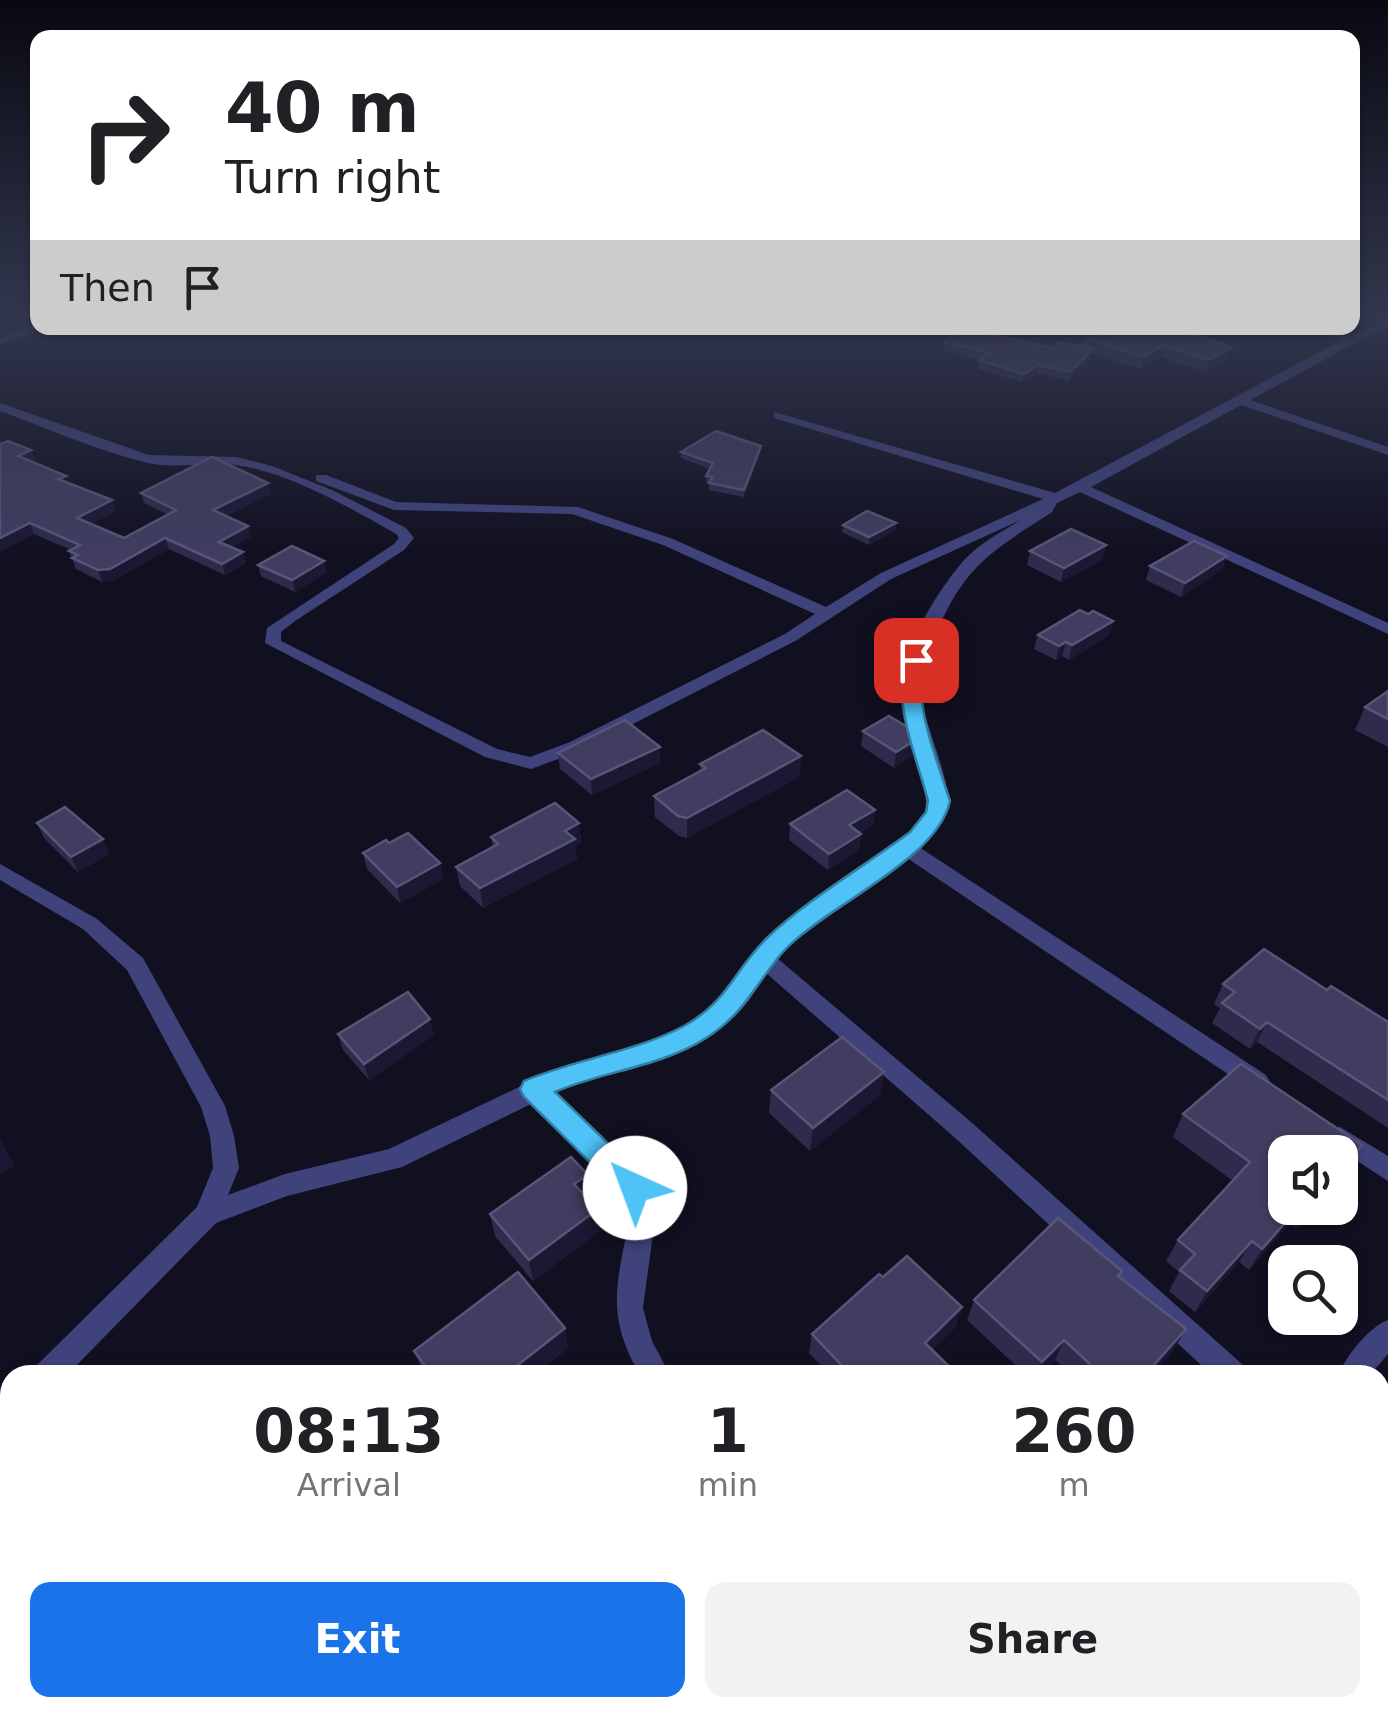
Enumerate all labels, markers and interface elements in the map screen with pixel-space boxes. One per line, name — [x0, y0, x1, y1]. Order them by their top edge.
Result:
text: 40 m — [225, 67, 420, 149]
icon: right — [60, 70, 190, 200]
text: Turn right — [225, 151, 440, 204]
icon: arrive — [175, 260, 230, 315]
text: Then — [60, 266, 155, 310]
pin — [874, 618, 959, 703]
icon: arrive — [889, 633, 944, 688]
map controls — [1268, 1135, 1358, 1335]
button: sound — [1268, 1135, 1358, 1225]
position arrow — [583, 1136, 687, 1240]
button: search — [1268, 1245, 1358, 1335]
text: 08:13 — [253, 1396, 444, 1466]
text: 1 — [707, 1396, 749, 1466]
text: 260 — [1011, 1396, 1137, 1466]
text: Arrival — [297, 1466, 401, 1504]
text: min — [698, 1466, 758, 1504]
text: m — [1058, 1466, 1090, 1504]
button: Exit — [30, 1582, 685, 1697]
button: Share — [705, 1582, 1360, 1697]

